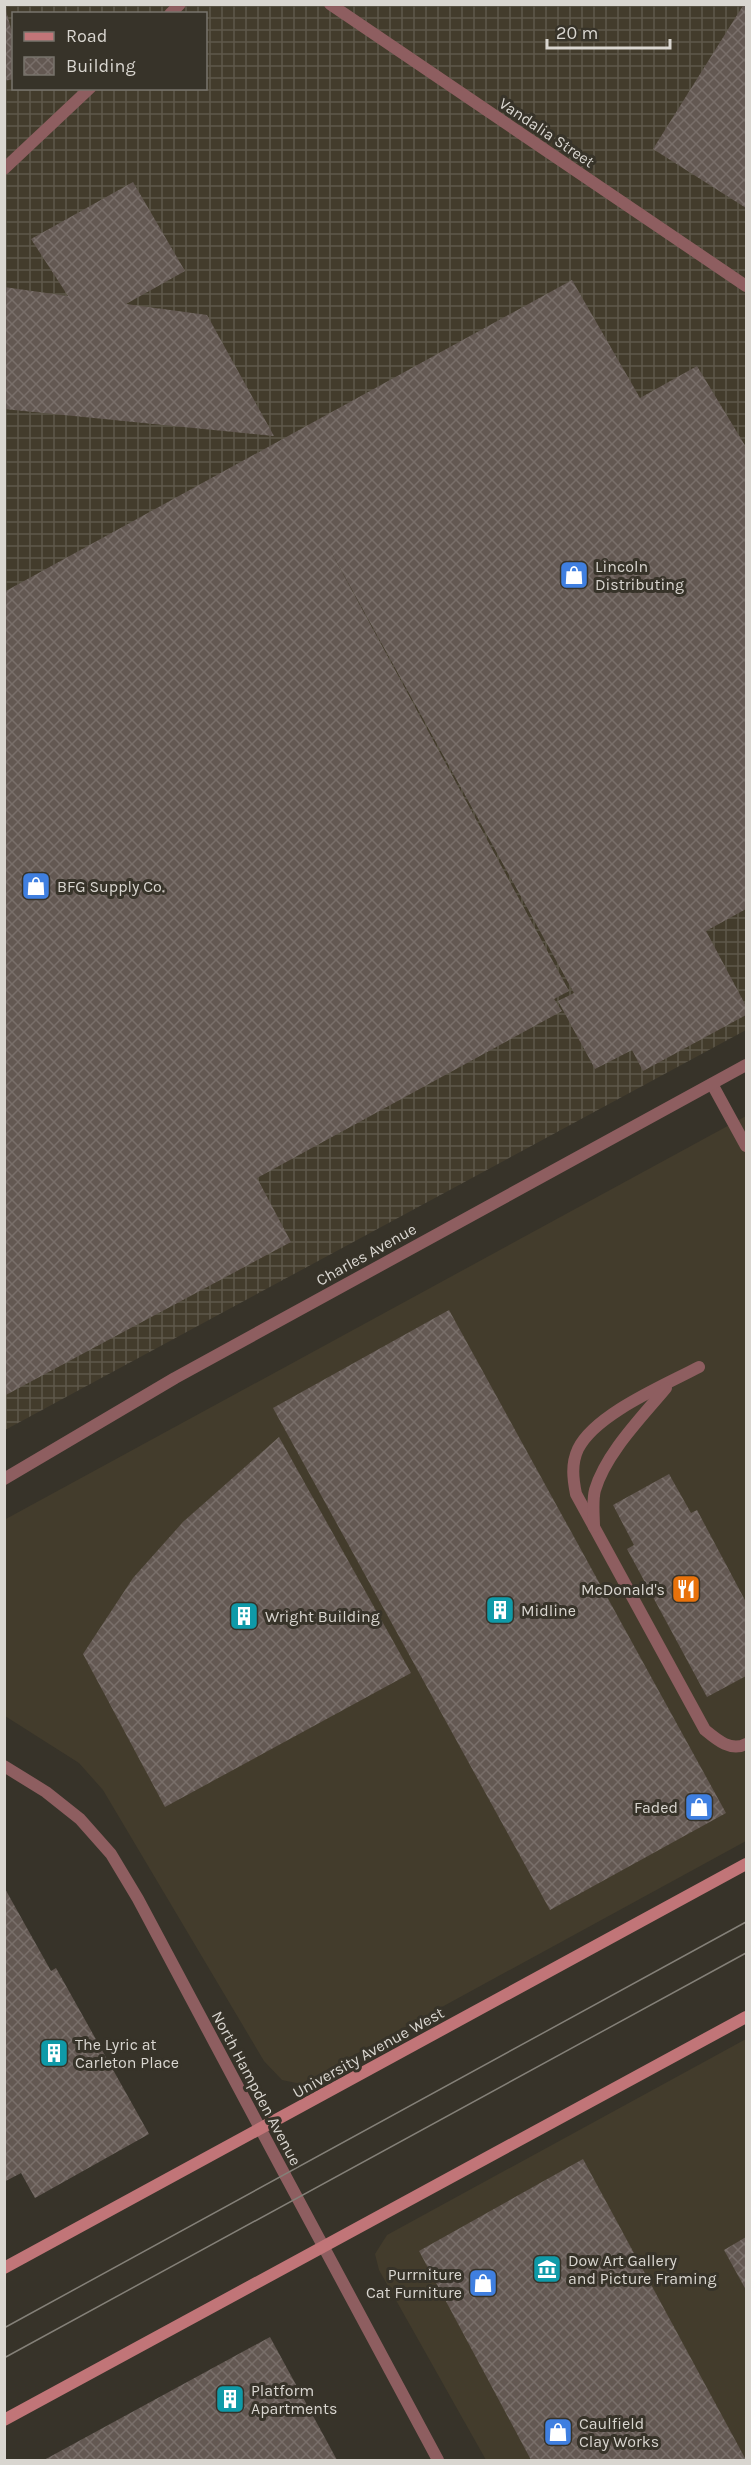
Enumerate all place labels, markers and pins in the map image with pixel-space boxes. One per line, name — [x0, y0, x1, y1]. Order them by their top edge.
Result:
place label: Lincoln Distributing — [595, 557, 684, 594]
shop icon: Lincoln Distributing — [558, 559, 590, 591]
shop icon: BFG Supply Co. — [20, 870, 52, 902]
place label: BFG Supply Co. — [57, 877, 165, 896]
restaurant icon: McDonald's — [670, 1573, 702, 1605]
place label: McDonald's — [581, 1580, 665, 1599]
building icon: Midline — [484, 1594, 516, 1626]
building icon: Wright Building — [228, 1600, 260, 1632]
place label: Midline — [521, 1601, 576, 1620]
place label: Wright Building — [265, 1607, 380, 1626]
shop icon: Faded — [683, 1791, 715, 1823]
place label: Faded — [634, 1798, 678, 1817]
place label: The Lyric at Carleton Place — [75, 2035, 179, 2072]
building icon: The Lyric at Carleton Place — [38, 2037, 70, 2069]
place label: Dow Art Gallery and Picture Framing — [568, 2251, 717, 2288]
museum icon: Dow Art Gallery and Picture Framing — [531, 2253, 563, 2285]
place label: Purrniture Cat Furniture — [366, 2265, 462, 2302]
shop icon: Purrniture Cat Furniture — [467, 2267, 499, 2299]
place label: Platform Apartments — [251, 2381, 337, 2418]
building icon: Platform Apartments — [214, 2383, 246, 2415]
place label: Caulfield Clay Works — [579, 2414, 659, 2451]
shop icon: Caulfield Clay Works — [542, 2416, 574, 2448]

